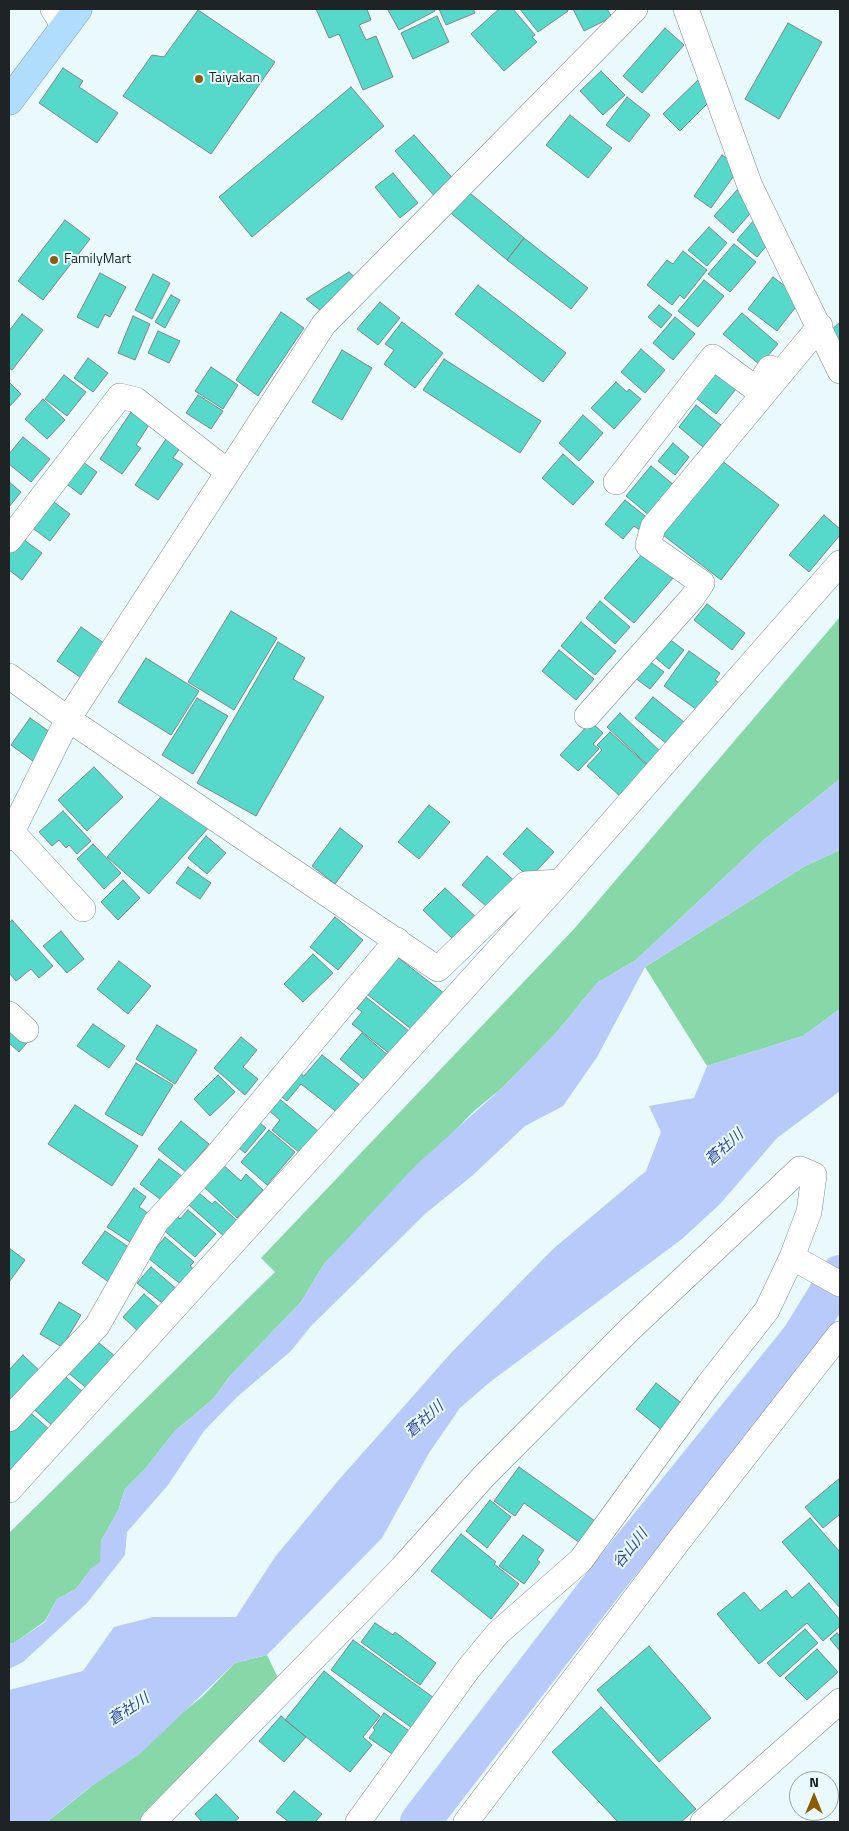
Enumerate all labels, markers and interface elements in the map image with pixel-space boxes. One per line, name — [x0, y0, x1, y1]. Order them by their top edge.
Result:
place label: Taiyakan — [209, 71, 260, 87]
marker: Taiyakan — [193, 73, 205, 85]
place label: FamilyMart — [64, 252, 131, 268]
marker: FamilyMart — [48, 254, 60, 266]
water label: 蒼社川 — [702, 1126, 748, 1170]
water label: 蒼社川 — [402, 1398, 448, 1442]
water label: 谷山川 — [610, 1526, 652, 1572]
water label: 蒼社川 — [105, 1690, 153, 1730]
north arrow — [789, 1771, 839, 1821]
text: N — [809, 1771, 819, 1792]

